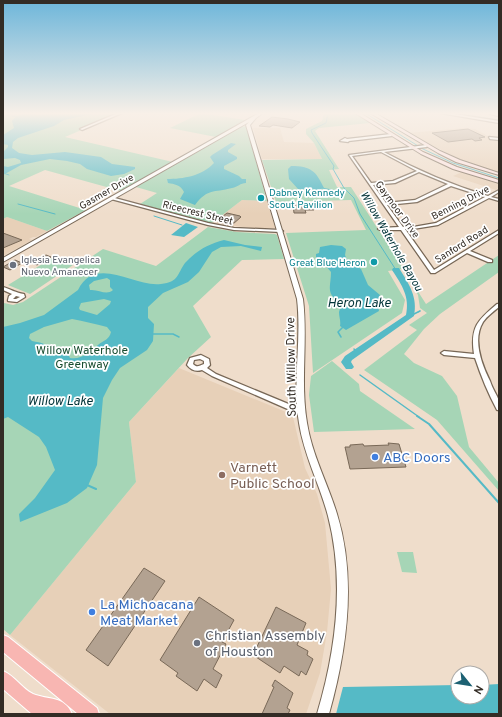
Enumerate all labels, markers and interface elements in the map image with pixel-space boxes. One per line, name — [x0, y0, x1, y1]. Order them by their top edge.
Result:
street label: Gasmer Drive — [77, 171, 136, 213]
street label: Gaymoor Drive — [372, 179, 422, 241]
street label: Benning Drive — [429, 183, 492, 224]
place label: Dabney Kennedy Scout Pavilion — [269, 187, 345, 212]
water label: Willow Waterhole Bayou — [357, 189, 426, 295]
marker: Dabney Kennedy Scout Pavilion — [256, 193, 266, 203]
street label: Ricecrest Street — [161, 198, 234, 229]
street label: Sanford Road — [433, 224, 491, 267]
place label: Iglesia Evangelica Nuevo Amanecer — [21, 254, 100, 279]
place label: Great Blue Heron — [289, 257, 366, 270]
marker: Great Blue Heron — [369, 257, 379, 267]
marker: Iglesia Evangelica Nuevo Amanecer — [8, 260, 18, 270]
water label: Heron Lake — [327, 296, 391, 312]
street label: South Willow Drive — [283, 317, 301, 417]
park label: Willow Waterhole Greenway — [36, 343, 128, 373]
water label: Willow Lake — [27, 394, 93, 410]
place label: ABC Doors — [383, 450, 451, 467]
marker: ABC Doors — [370, 452, 380, 462]
place label: Varnett Public School — [230, 460, 315, 493]
marker: Varnett Public School — [217, 470, 227, 480]
place label: La Michoacana Meat Market — [100, 597, 194, 630]
marker: La Michoacana Meat Market — [87, 607, 97, 617]
place label: Christian Assembly of Houston — [205, 628, 325, 661]
marker: Christian Assembly of Houston — [192, 638, 202, 648]
north arrow — [450, 665, 490, 705]
text: N — [470, 683, 486, 696]

